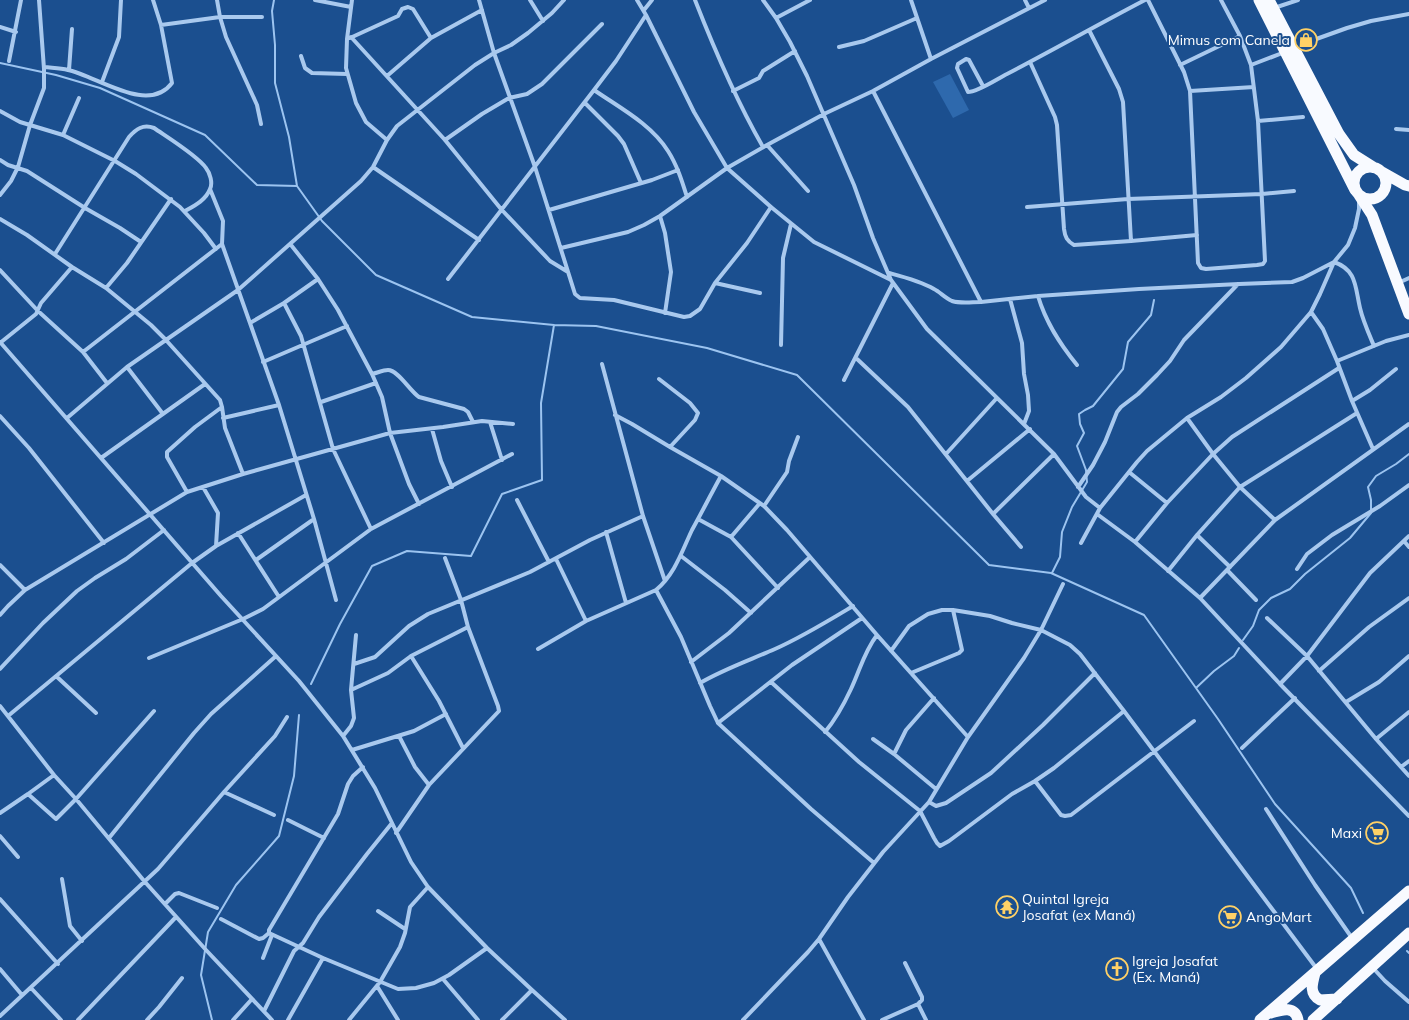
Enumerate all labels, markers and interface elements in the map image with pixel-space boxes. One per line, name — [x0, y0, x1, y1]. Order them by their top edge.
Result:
shop icon: Mimus com Canela — [1293, 27, 1319, 53]
place label: Mimus com Canela — [1168, 31, 1290, 49]
supermarket icon: Maxi — [1364, 820, 1390, 846]
place label: Maxi — [1331, 824, 1362, 842]
place label: Quintal Igreja Josafat (ex Maná) — [1022, 890, 1136, 924]
temple icon: Quintal Igreja Josafat (ex Maná) — [994, 894, 1020, 920]
supermarket icon: AngoMart — [1217, 904, 1243, 930]
place label: AngoMart — [1246, 908, 1312, 926]
place label: Igreja Josafat (Ex. Maná) — [1132, 952, 1218, 986]
church icon: Igreja Josafat (Ex. Maná) — [1104, 956, 1130, 982]

